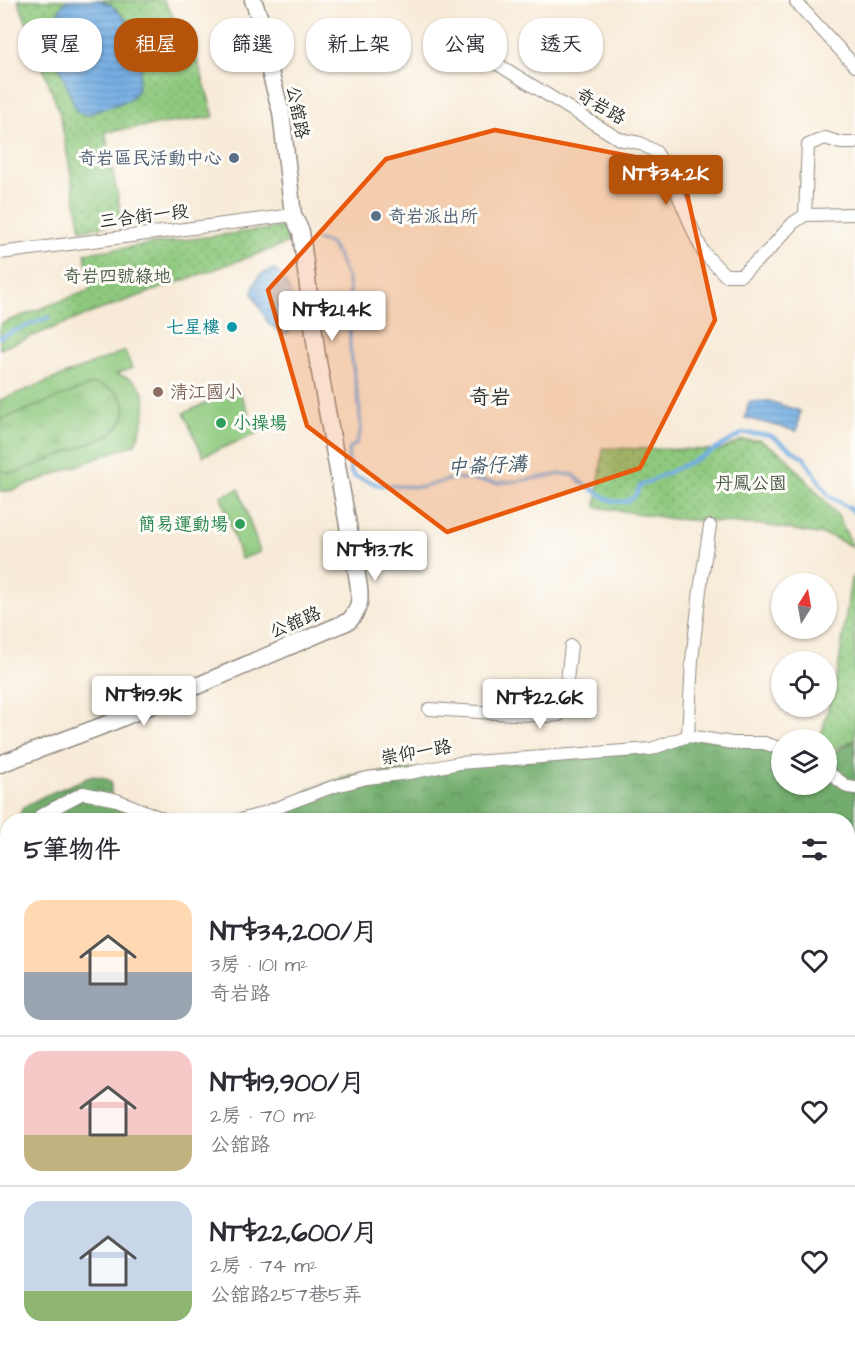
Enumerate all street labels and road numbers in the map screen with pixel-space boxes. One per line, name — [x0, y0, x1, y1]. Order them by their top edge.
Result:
street label: 奇岩路 — [571, 82, 630, 131]
street label: 公舘路 — [280, 83, 315, 141]
street label: 三合街一段 — [98, 199, 190, 234]
street label: 公舘路 — [265, 600, 325, 645]
street label: 崇仰一路 — [378, 734, 454, 771]

